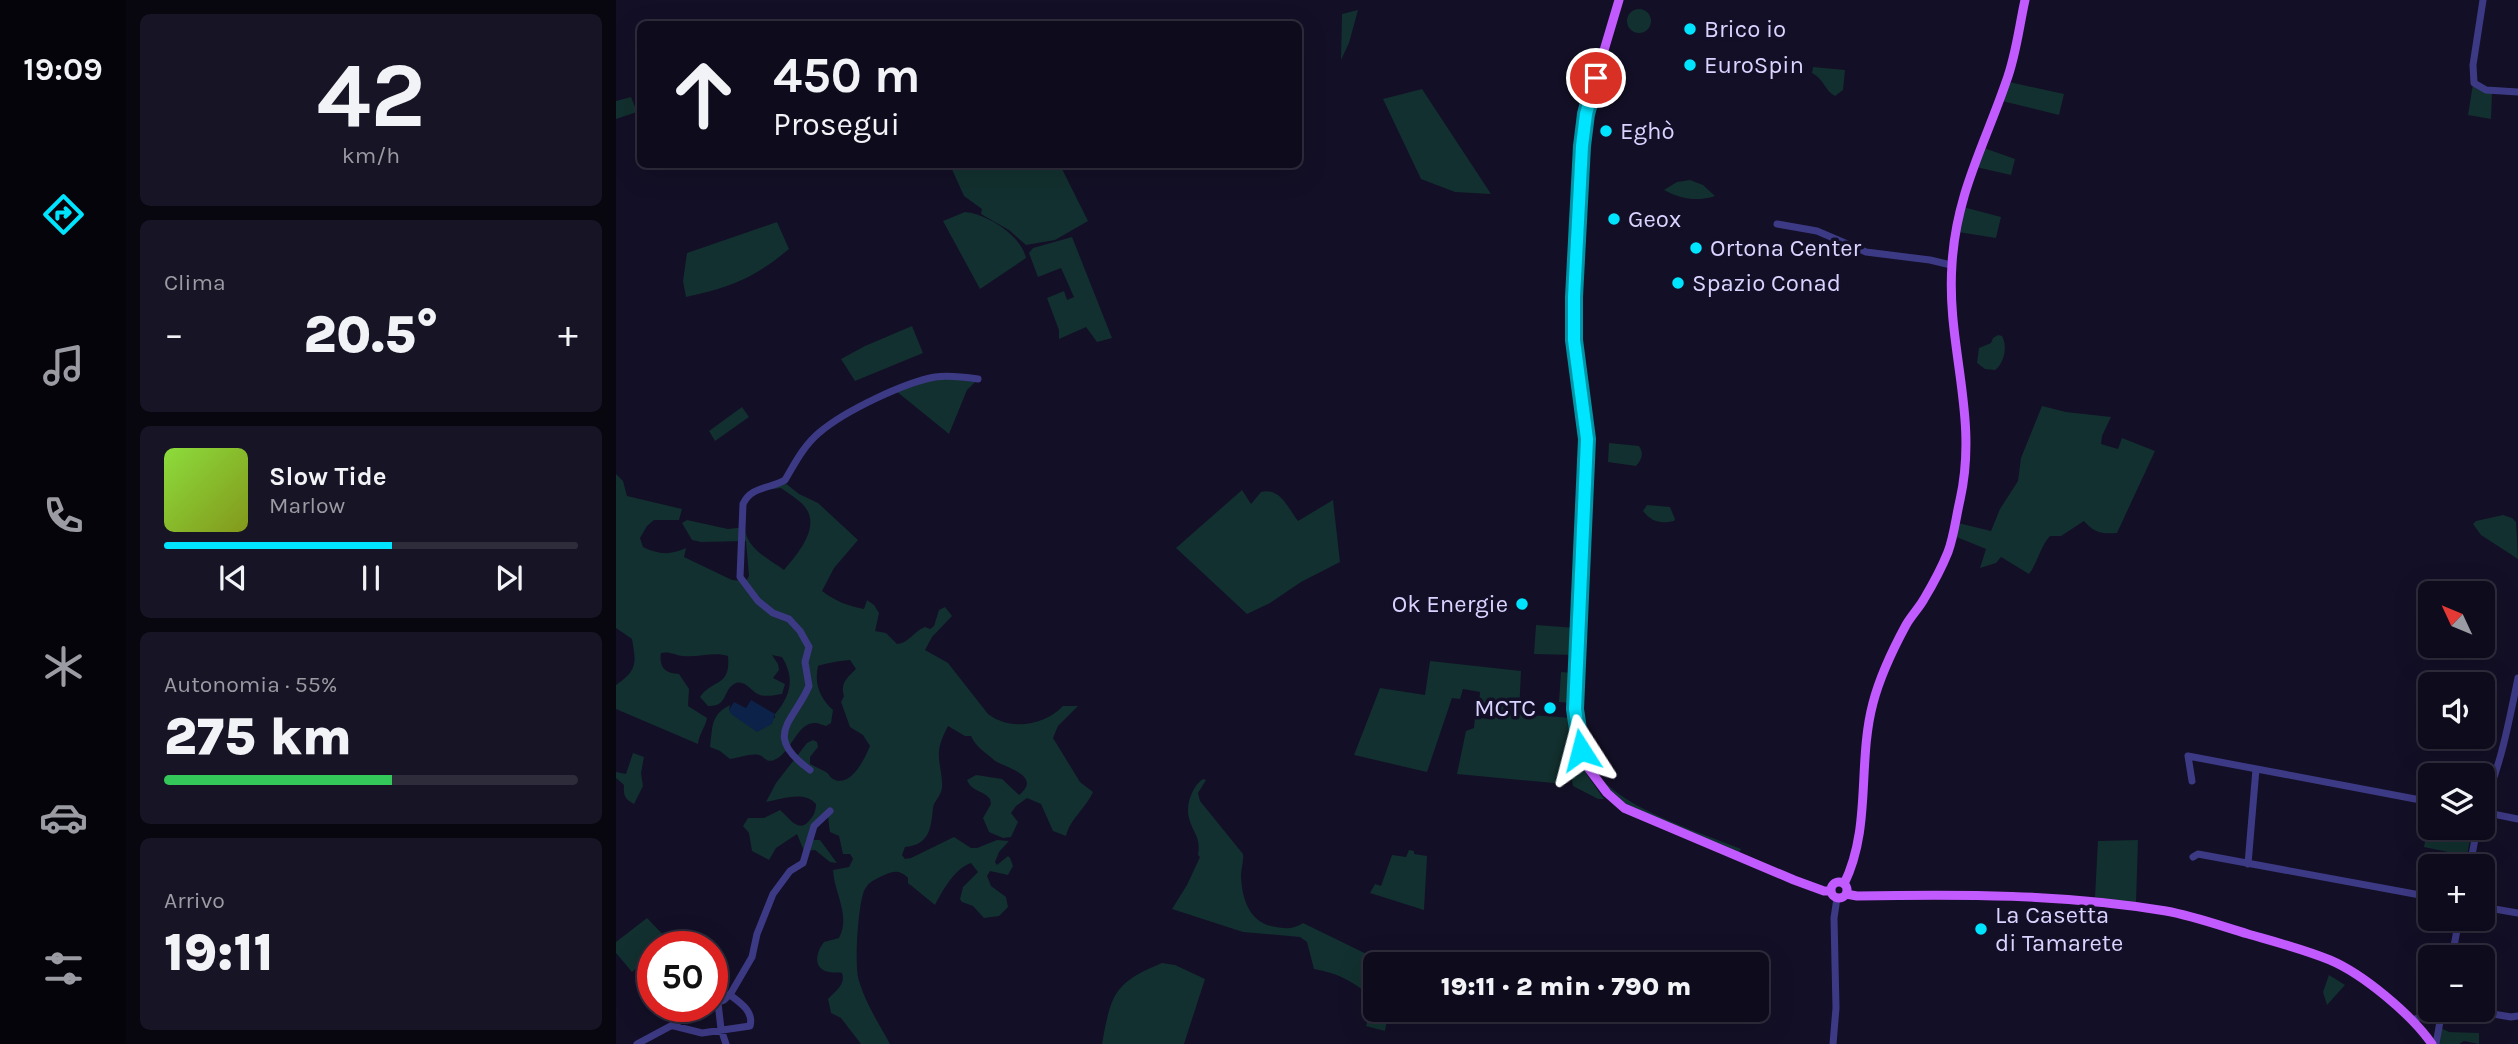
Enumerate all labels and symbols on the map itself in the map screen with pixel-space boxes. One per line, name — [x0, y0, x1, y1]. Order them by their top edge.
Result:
place label: Brico io — [1704, 15, 1786, 43]
marker: Brico io — [1682, 21, 1698, 37]
pin — [1566, 48, 1626, 108]
place label: EuroSpin — [1704, 51, 1804, 79]
marker: EuroSpin — [1682, 57, 1698, 73]
place label: Eghò — [1620, 117, 1675, 145]
marker: Eghò — [1598, 123, 1614, 139]
place label: Geox — [1628, 205, 1681, 233]
marker: Geox — [1606, 211, 1622, 227]
place label: Ortona Center — [1710, 234, 1862, 262]
marker: Ortona Center — [1688, 240, 1704, 256]
place label: Spazio Conad — [1692, 269, 1841, 297]
marker: Spazio Conad — [1670, 275, 1686, 291]
north arrow — [2418, 581, 2496, 658]
place label: Ok Energie — [1392, 590, 1508, 618]
marker: Ok Energie — [1514, 596, 1530, 612]
place label: MCTC — [1474, 694, 1536, 722]
marker: MCTC — [1542, 700, 1558, 716]
position arrow — [1544, 713, 1618, 787]
place label: La Casetta di Tamarete — [1995, 901, 2123, 957]
marker: La Casetta di Tamarete — [1973, 921, 1989, 937]
speed limit sign: 50 — [637, 931, 728, 1022]

